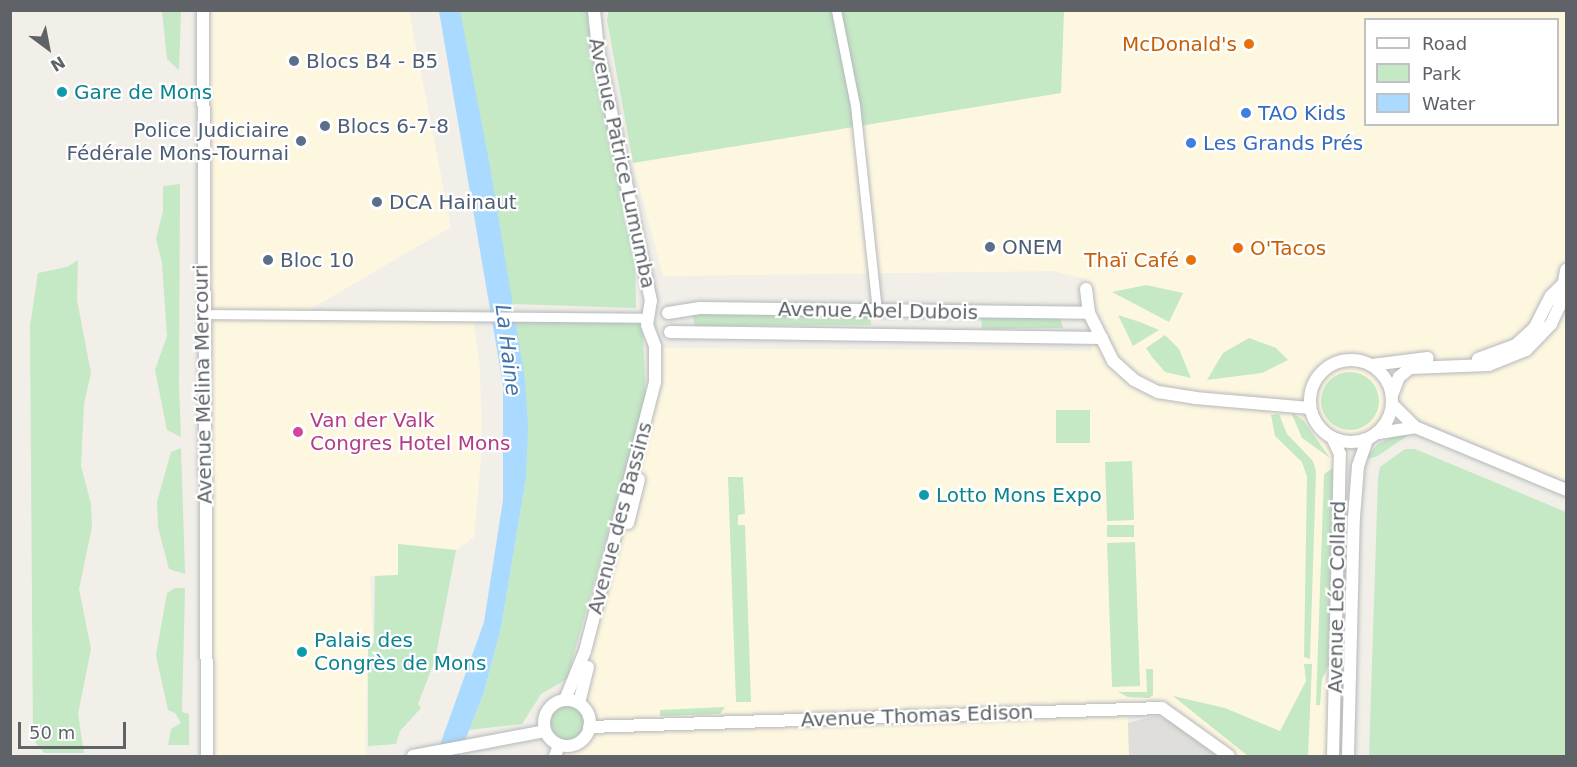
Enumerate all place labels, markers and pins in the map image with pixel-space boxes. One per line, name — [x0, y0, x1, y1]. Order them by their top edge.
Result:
place label: McDonald's — [1122, 32, 1237, 56]
marker: McDonald's — [1242, 37, 1256, 51]
place label: Blocs B4 - B5 — [306, 49, 438, 73]
marker: Blocs B4 - B5 — [287, 54, 301, 68]
place label: Gare de Mons — [74, 80, 212, 104]
marker: Gare de Mons — [55, 85, 69, 99]
place label: TAO Kids — [1258, 101, 1346, 125]
marker: TAO Kids — [1239, 106, 1253, 120]
place label: Blocs 6-7-8 — [337, 114, 449, 138]
place label: Police Judiciaire Fédérale Mons-Tournai — [67, 118, 289, 165]
marker: Blocs 6-7-8 — [318, 119, 332, 133]
place label: Les Grands Prés — [1203, 131, 1363, 155]
marker: Police Judiciaire Fédérale Mons-Tournai — [294, 134, 308, 148]
marker: Les Grands Prés — [1184, 136, 1198, 150]
place label: DCA Hainaut — [389, 190, 517, 214]
marker: DCA Hainaut — [370, 195, 384, 209]
place label: ONEM — [1002, 235, 1063, 259]
place label: O'Tacos — [1250, 236, 1326, 260]
marker: ONEM — [983, 240, 997, 254]
marker: O'Tacos — [1231, 241, 1245, 255]
place label: Bloc 10 — [280, 248, 354, 272]
place label: Thaï Café — [1084, 248, 1179, 272]
marker: Bloc 10 — [261, 253, 275, 267]
marker: Thaï Café — [1184, 253, 1198, 267]
place label: Van der Valk Congres Hotel Mons — [310, 408, 510, 455]
marker: Van der Valk Congres Hotel Mons — [291, 425, 305, 439]
place label: Lotto Mons Expo — [936, 483, 1102, 507]
marker: Lotto Mons Expo — [917, 488, 931, 502]
place label: Palais des Congrès de Mons — [314, 628, 486, 675]
marker: Palais des Congrès de Mons — [295, 645, 309, 659]

